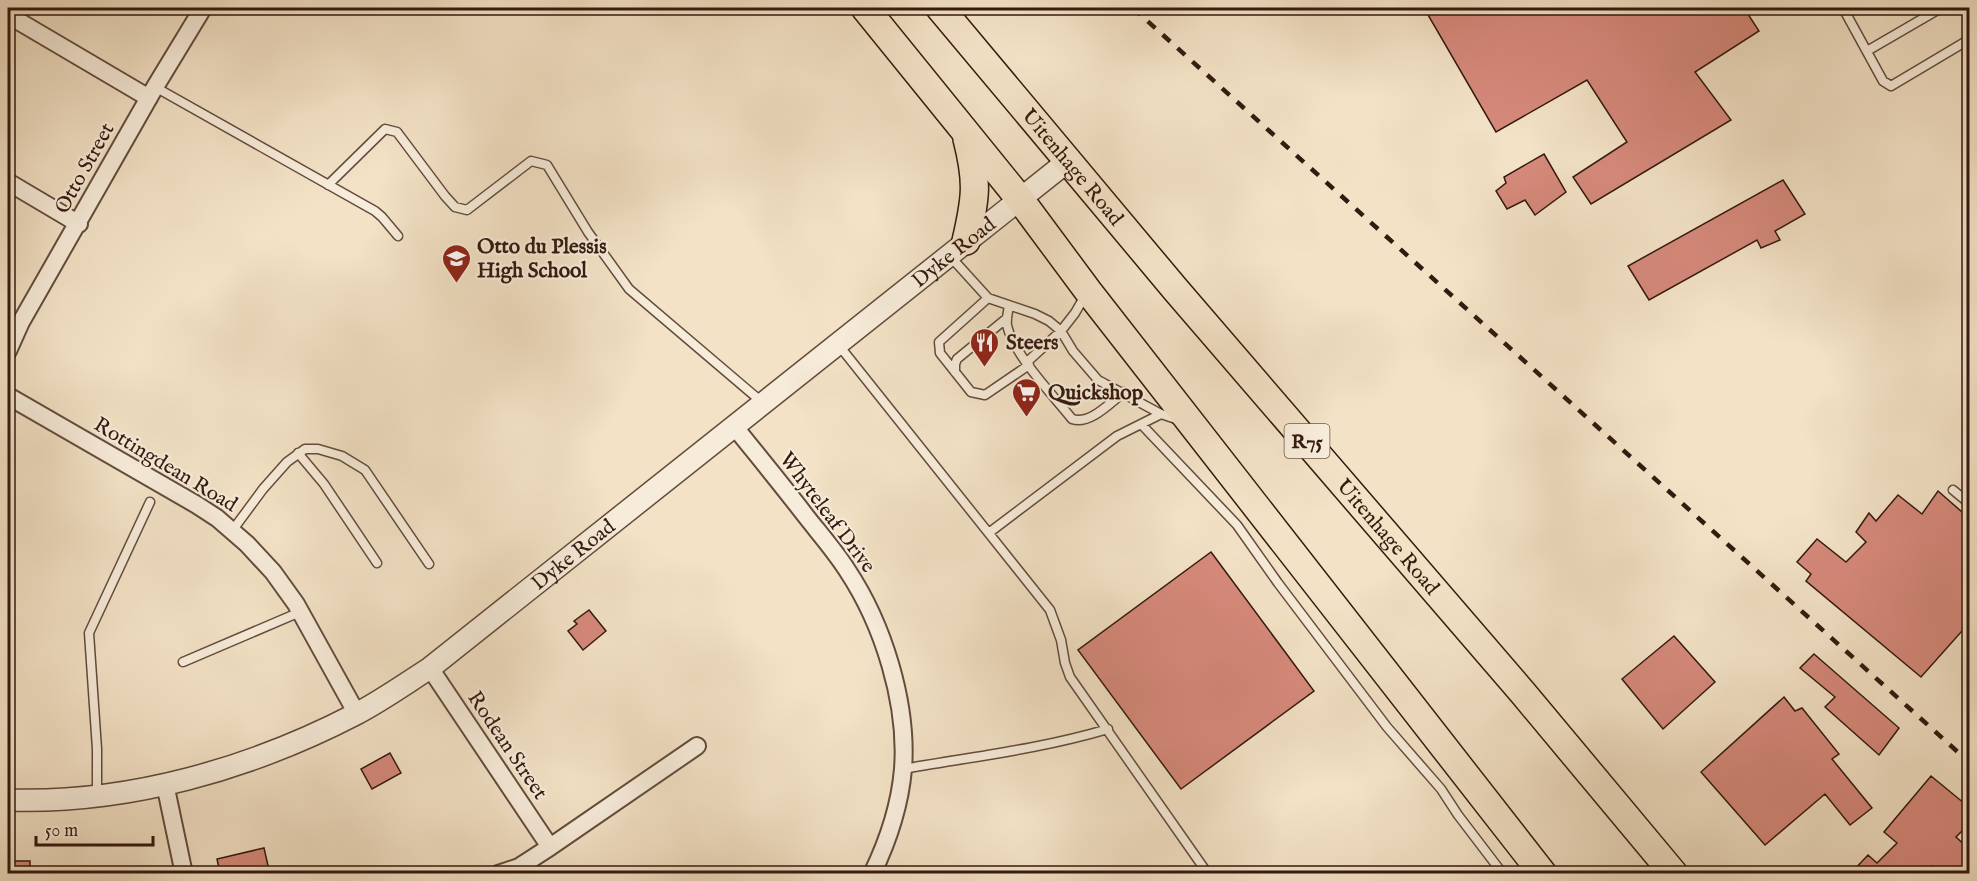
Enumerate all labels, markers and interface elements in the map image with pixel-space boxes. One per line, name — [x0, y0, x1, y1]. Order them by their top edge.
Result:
street label: Uitenhage Road — [1015, 104, 1129, 232]
street label: Otto Street — [49, 119, 121, 219]
street label: Dyke Road — [907, 211, 1002, 295]
place label: Otto du Plessis High School — [477, 234, 607, 285]
school or university icon: Otto du Plessis High School — [440, 242, 472, 284]
restaurant icon: Steers — [969, 326, 1001, 368]
place label: Steers — [1006, 330, 1058, 357]
supermarket icon: Quickshop — [1011, 376, 1043, 418]
place label: Quickshop — [1048, 380, 1144, 407]
street label: Rottingdean Road — [88, 412, 243, 519]
road number: R75 — [1284, 424, 1330, 458]
street label: Whyteleaf Drive — [773, 447, 881, 579]
street label: Uitenhage Road — [1330, 474, 1445, 602]
street label: Dyke Road — [526, 514, 622, 597]
street label: Rodean Street — [461, 686, 553, 805]
scale bar — [36, 809, 153, 847]
text: 50 m — [45, 820, 78, 843]

